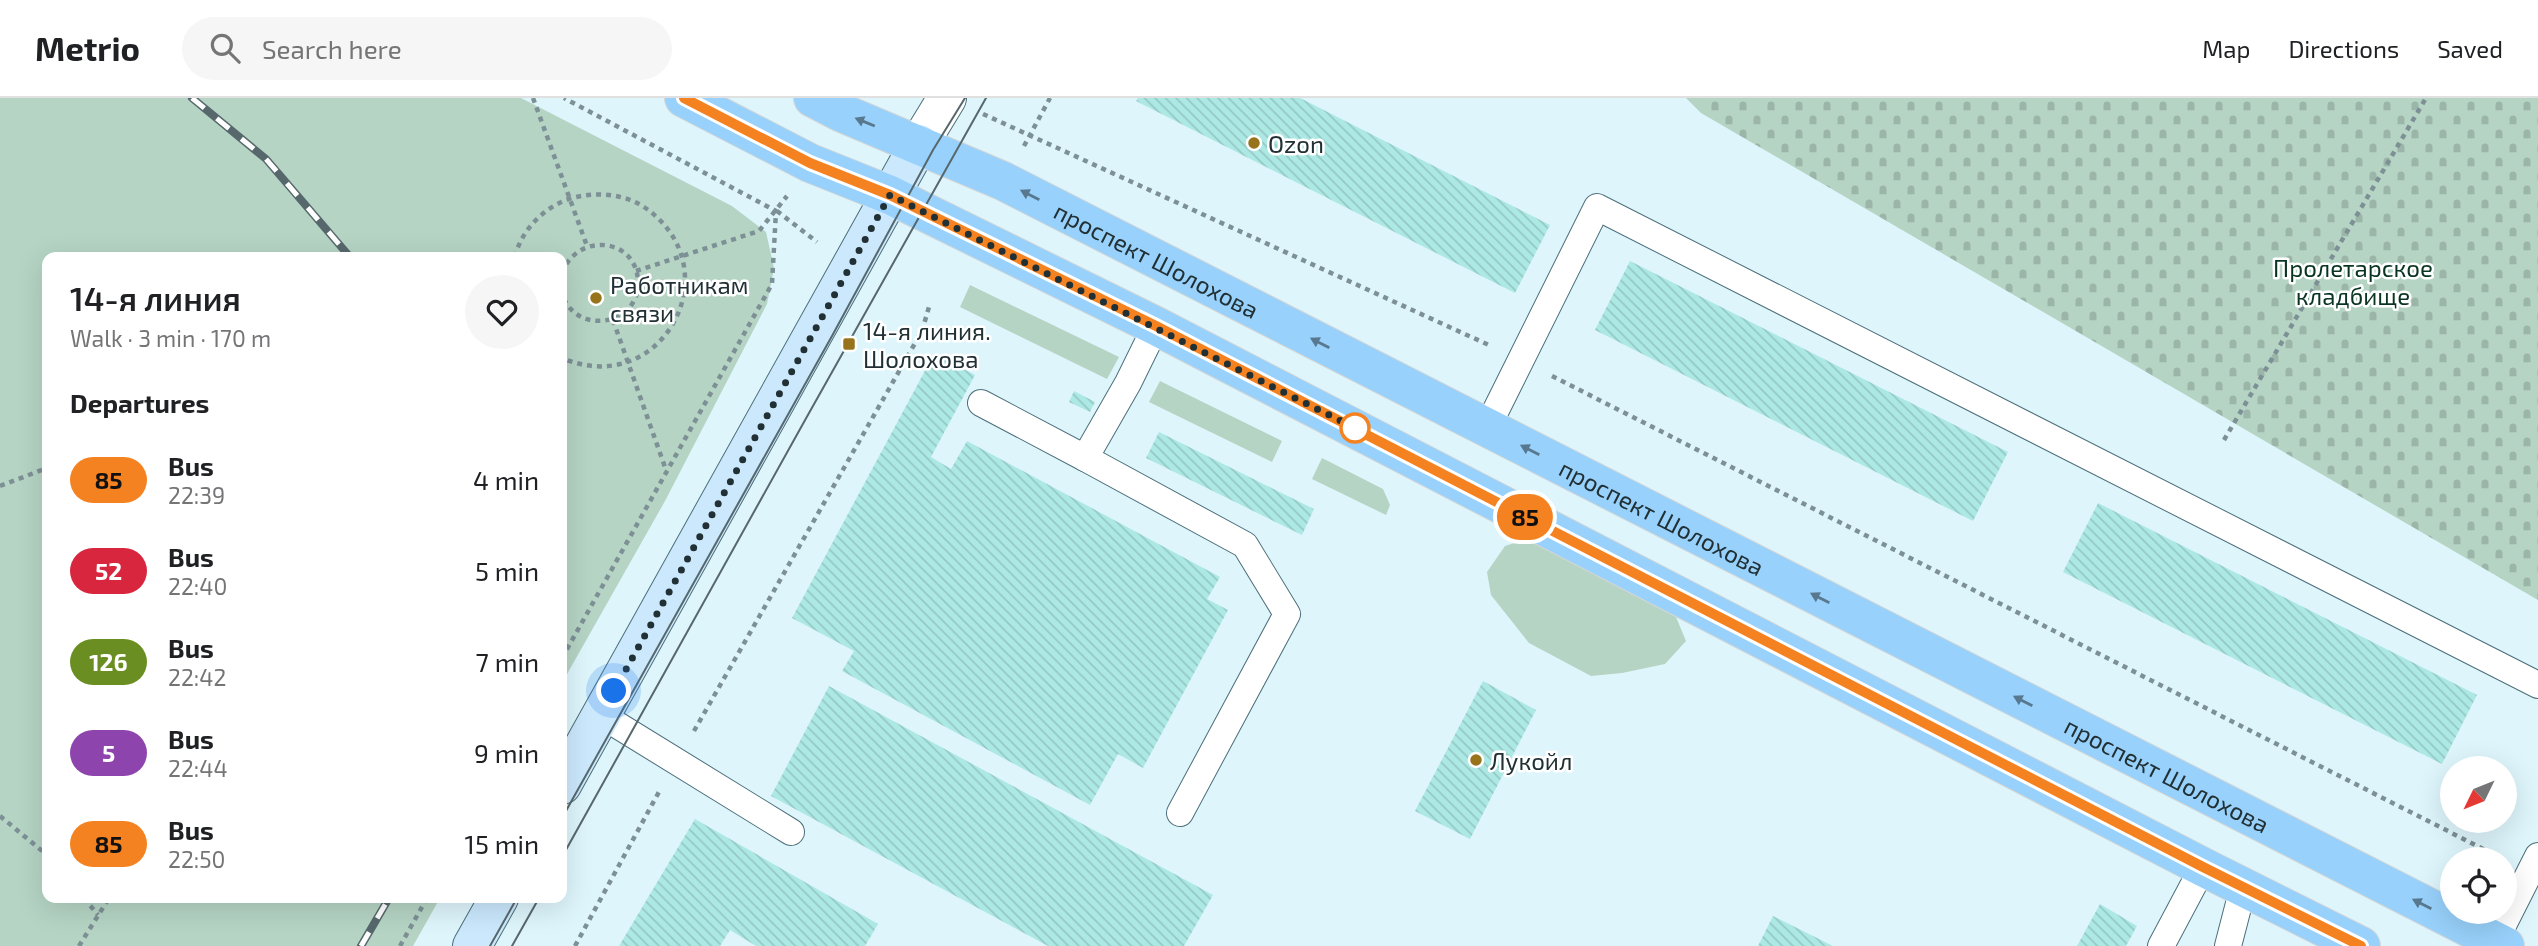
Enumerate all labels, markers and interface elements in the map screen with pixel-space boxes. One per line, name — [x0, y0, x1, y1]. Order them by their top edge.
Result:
search box — [182, 17, 672, 80]
text: Metrio — [35, 28, 140, 68]
icon: search — [206, 29, 244, 67]
text: Search here — [262, 33, 402, 64]
text: Map — [2202, 34, 2250, 63]
text: Directions — [2288, 34, 2399, 63]
text: Saved — [2437, 34, 2503, 63]
one-way arrow — [854, 117, 875, 128]
place label: Ozon — [1268, 129, 1324, 158]
marker: Ozon — [1246, 135, 1262, 151]
one-way arrow — [1020, 189, 1040, 201]
street label: проспект Шолохова — [1050, 195, 1264, 323]
park label: Пролетарское кладбище — [2273, 253, 2433, 310]
place label: Работникам связи — [610, 270, 749, 327]
button: heart — [465, 275, 539, 349]
text: 14-я линия — [70, 278, 241, 318]
marker: Работникам связи — [588, 290, 604, 306]
place label: 14-я линия. Шолохова — [863, 316, 991, 373]
text: Walk · 3 min · 170 m — [70, 324, 271, 352]
marker: 14-я линия. Шолохова — [841, 336, 857, 352]
one-way arrow — [1310, 337, 1330, 349]
text: Departures — [70, 387, 209, 418]
unlabelled marker — [1340, 413, 1370, 443]
one-way arrow — [1520, 444, 1540, 456]
text: Bus — [168, 450, 214, 481]
street label: проспект Шолохова — [1555, 453, 1769, 581]
text: 4 min — [473, 464, 539, 495]
text: 85 — [94, 465, 123, 494]
text: 22:39 — [168, 481, 225, 509]
line badge: 85 — [1494, 494, 1556, 540]
text: 85 — [1511, 502, 1539, 531]
text: Bus — [168, 541, 214, 572]
text: 5 min — [475, 555, 539, 586]
text: 52 — [95, 556, 122, 585]
text: 22:40 — [168, 572, 227, 600]
one-way arrow — [1810, 592, 1830, 604]
text: Bus — [168, 632, 214, 663]
text: 7 min — [476, 646, 539, 677]
text: 126 — [89, 647, 128, 676]
text: 22:42 — [168, 663, 226, 691]
your location — [596, 673, 631, 708]
one-way arrow — [2013, 695, 2033, 706]
street label: проспект Шолохова — [2060, 710, 2274, 838]
text: Bus — [168, 723, 214, 754]
text: 9 min — [474, 737, 539, 768]
text: 5 — [102, 738, 115, 767]
place label: Лукойл — [1490, 746, 1572, 776]
marker: Лукойл — [1468, 752, 1484, 768]
text: 22:44 — [168, 754, 228, 782]
north arrow — [2440, 756, 2516, 833]
map controls — [2440, 756, 2517, 924]
text: Bus — [168, 814, 214, 845]
text: 15 min — [465, 828, 539, 859]
text: 85 — [94, 829, 123, 858]
text: 22:50 — [168, 845, 225, 873]
button: locate — [2440, 847, 2517, 924]
one-way arrow — [2412, 898, 2432, 910]

